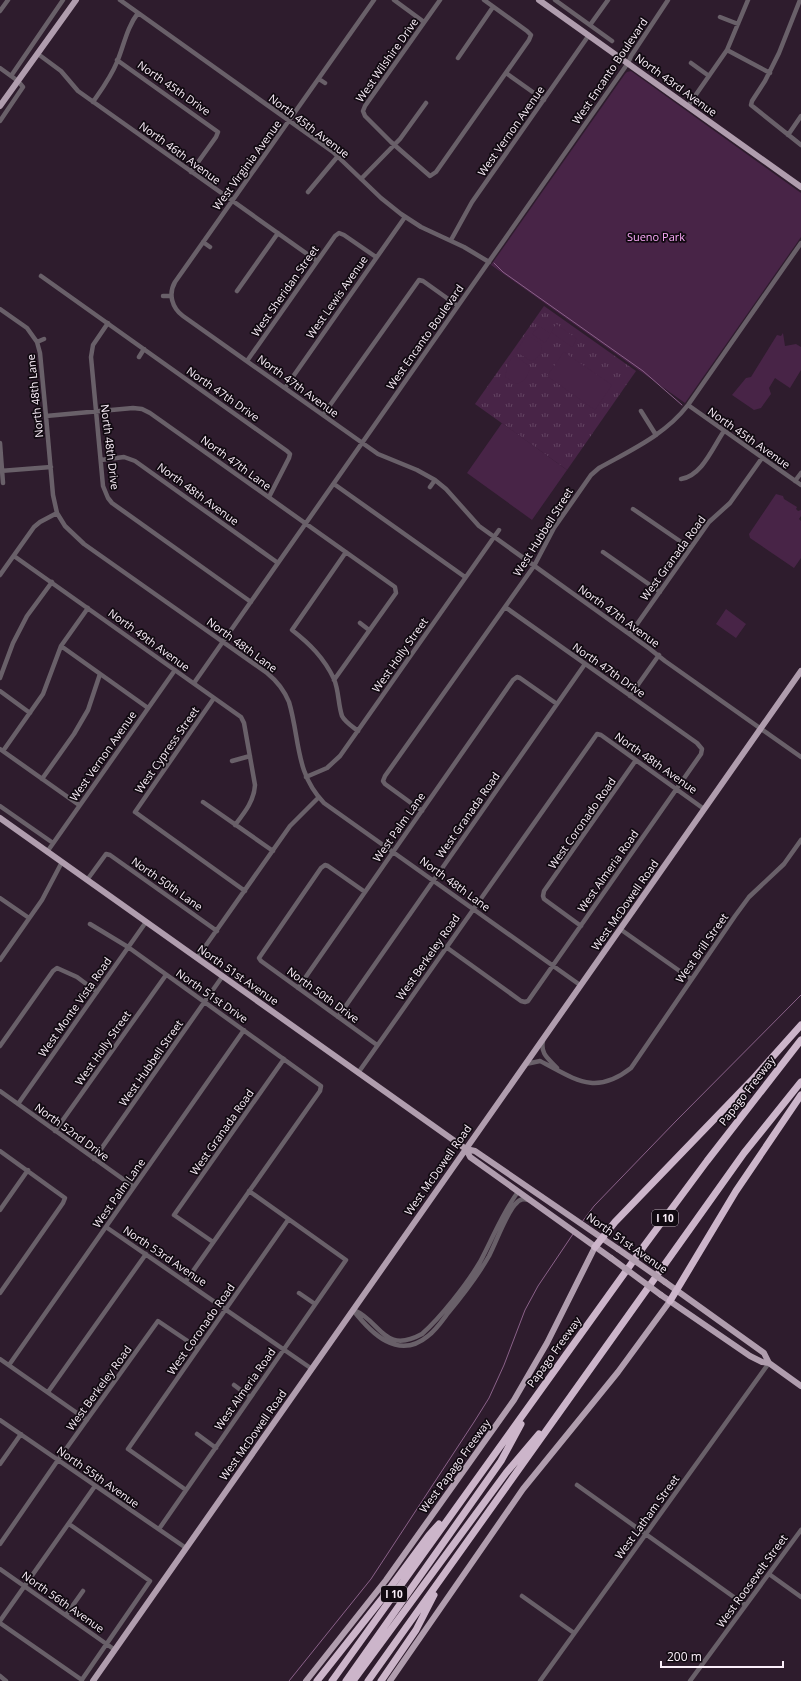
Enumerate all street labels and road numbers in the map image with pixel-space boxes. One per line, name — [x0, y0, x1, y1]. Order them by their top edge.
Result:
street label: West Wilshire Drive — [352, 15, 421, 105]
street label: West Encanto Boulevard — [568, 15, 651, 127]
street label: North 43rd Avenue — [632, 50, 720, 119]
street label: North 45th Drive — [135, 57, 214, 118]
street label: West Vernon Avenue — [474, 83, 547, 179]
street label: North 45th Avenue — [266, 90, 353, 161]
street label: West Virginia Avenue — [209, 117, 284, 213]
street label: North 46th Avenue — [137, 118, 224, 187]
street label: West Sheridan Street — [248, 242, 322, 339]
street label: West Lewis Avenue — [302, 252, 371, 341]
street label: West Encanto Boulevard — [383, 281, 467, 392]
street label: North 47th Avenue — [255, 351, 342, 420]
street label: North 48th Lane — [23, 354, 46, 439]
street label: North 47th Drive — [184, 363, 263, 424]
street label: North 48th Drive — [98, 403, 123, 491]
street label: North 45th Avenue — [705, 404, 793, 472]
street label: North 47th Lane — [198, 432, 275, 493]
street label: North 48th Avenue — [155, 459, 242, 528]
street label: West Hubbell Street — [509, 484, 576, 579]
street label: West Granada Road — [637, 512, 709, 603]
street label: North 47th Avenue — [576, 581, 663, 650]
street label: North 49th Avenue — [106, 605, 193, 674]
street label: North 48th Lane — [204, 614, 281, 675]
street label: West Holly Street — [368, 614, 431, 695]
street label: North 47th Drive — [570, 639, 649, 700]
street label: West Cypress Street — [131, 703, 202, 796]
street label: West Vernon Avenue — [66, 708, 139, 804]
street label: North 48th Avenue — [612, 729, 700, 797]
street label: West Granada Road — [432, 769, 503, 861]
street label: West Coronado Road — [544, 774, 619, 871]
street label: West Palm Lane — [369, 789, 428, 864]
street label: West Almeria Road — [574, 827, 642, 915]
street label: North 50th Lane — [129, 853, 206, 914]
street label: North 48th Lane — [417, 853, 494, 914]
street label: West McDowell Road — [588, 856, 662, 953]
street label: West Brill Street — [672, 910, 731, 986]
street label: West Berkeley Road — [392, 911, 463, 1003]
street label: North 51st Avenue — [195, 941, 282, 1008]
street label: West Monte Vista Road — [35, 954, 115, 1059]
street label: North 50th Drive — [284, 963, 362, 1026]
street label: North 51st Drive — [173, 965, 251, 1026]
street label: West Holly Street — [71, 1007, 134, 1088]
street label: West Hubbell Street — [115, 1017, 186, 1109]
street label: Papago Freeway — [715, 1053, 779, 1128]
street label: West Granada Road — [186, 1086, 257, 1178]
street label: North 52nd Drive — [32, 1099, 113, 1164]
street label: West McDowell Road — [401, 1121, 475, 1218]
street label: West Palm Lane — [89, 1155, 148, 1230]
street label: North 51st Avenue — [584, 1209, 671, 1276]
road number: I 10 — [652, 1210, 678, 1226]
street label: North 53rd Avenue — [121, 1222, 210, 1289]
street label: West Coronado Road — [163, 1280, 238, 1377]
street label: Papago Freeway — [523, 1313, 585, 1390]
street label: West Berkeley Road — [63, 1342, 135, 1433]
street label: West Almeria Road — [211, 1345, 279, 1433]
street label: West McDowell Road — [216, 1386, 290, 1483]
street label: West Papago Freeway — [416, 1416, 494, 1515]
street label: North 55th Avenue — [54, 1443, 142, 1511]
street label: West Latham Street — [611, 1471, 682, 1562]
street label: West Roosevelt Street — [713, 1531, 791, 1630]
street label: North 56th Avenue — [19, 1568, 107, 1636]
road number: I 10 — [381, 1586, 407, 1602]

